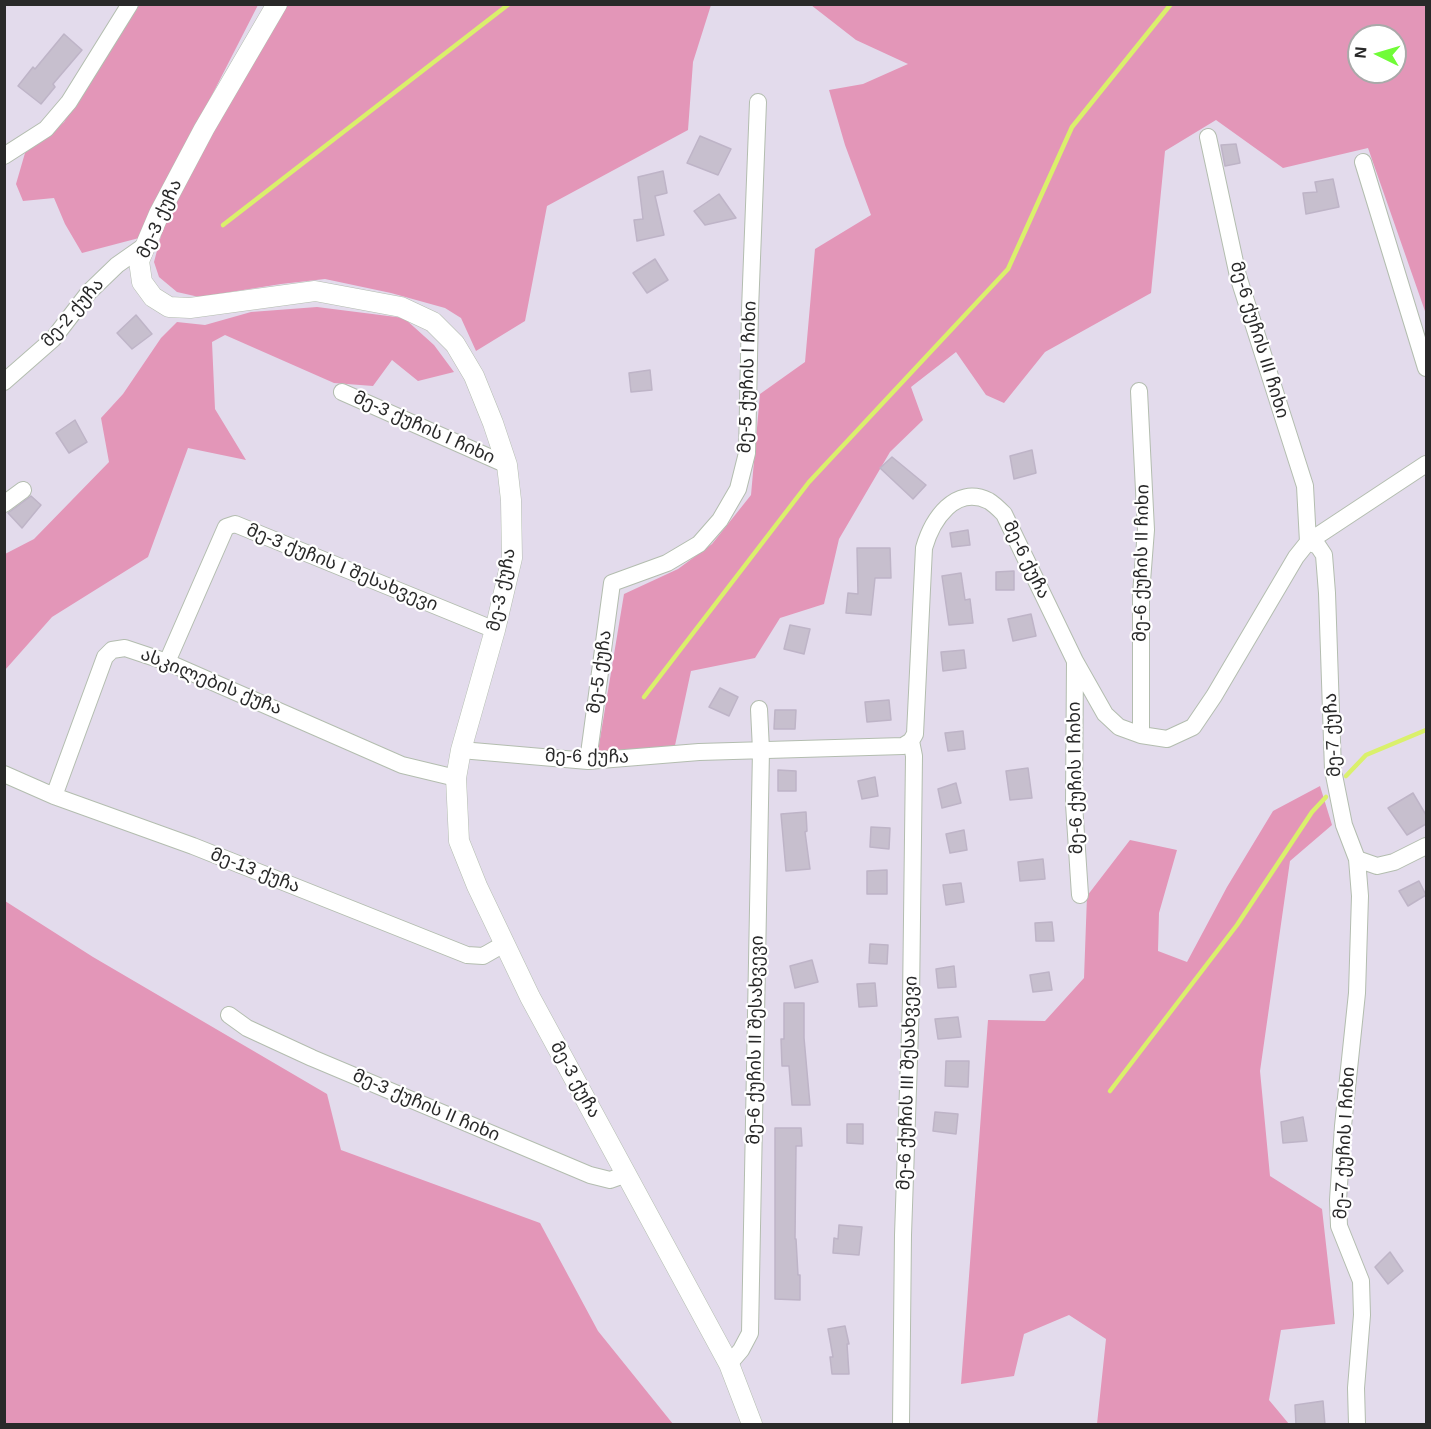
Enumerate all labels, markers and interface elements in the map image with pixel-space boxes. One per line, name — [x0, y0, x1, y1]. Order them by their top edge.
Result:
north arrow — [1347, 24, 1407, 84]
text: N — [1352, 46, 1370, 59]
street label: მე-3 ქუჩა — [133, 176, 187, 262]
street label: მე-6 ქუჩის III ჩიხი — [1225, 259, 1293, 421]
street label: მე-2 ქუჩა — [37, 274, 109, 352]
street label: მე-5 ქუჩის I ჩიხი — [735, 300, 761, 454]
street label: მე-3 ქუჩის I ჩიხი — [350, 387, 498, 469]
street label: მე-6 ქუჩის II ჩიხი — [1130, 484, 1154, 642]
street label: მე-6 ქუჩა — [998, 517, 1054, 603]
street label: მე-3 ქუჩის I შესახვევი — [243, 520, 441, 616]
street label: მე-3 ქუჩა — [483, 547, 521, 633]
street label: მე-5 ქუჩა — [583, 629, 617, 715]
street label: ასკილების ქუჩა — [137, 644, 285, 720]
street label: მე-7 ქუჩა — [1320, 692, 1346, 778]
street label: მე-6 ქუჩის I ჩიხი — [1064, 701, 1088, 855]
street label: მე-6 ქუჩა — [545, 745, 629, 769]
street label: მე-13 ქუჩა — [207, 844, 303, 898]
street label: მე-6 ქუჩის II შესახვევი — [743, 935, 769, 1145]
street label: მე-6 ქუჩის III შესახვევი — [893, 975, 923, 1191]
street label: მე-3 ქუჩა — [545, 1038, 605, 1122]
street label: მე-3 ქუჩის II ჩიხი — [349, 1065, 503, 1147]
street label: მე-7 ქუჩის I ჩიხი — [1330, 1066, 1360, 1220]

